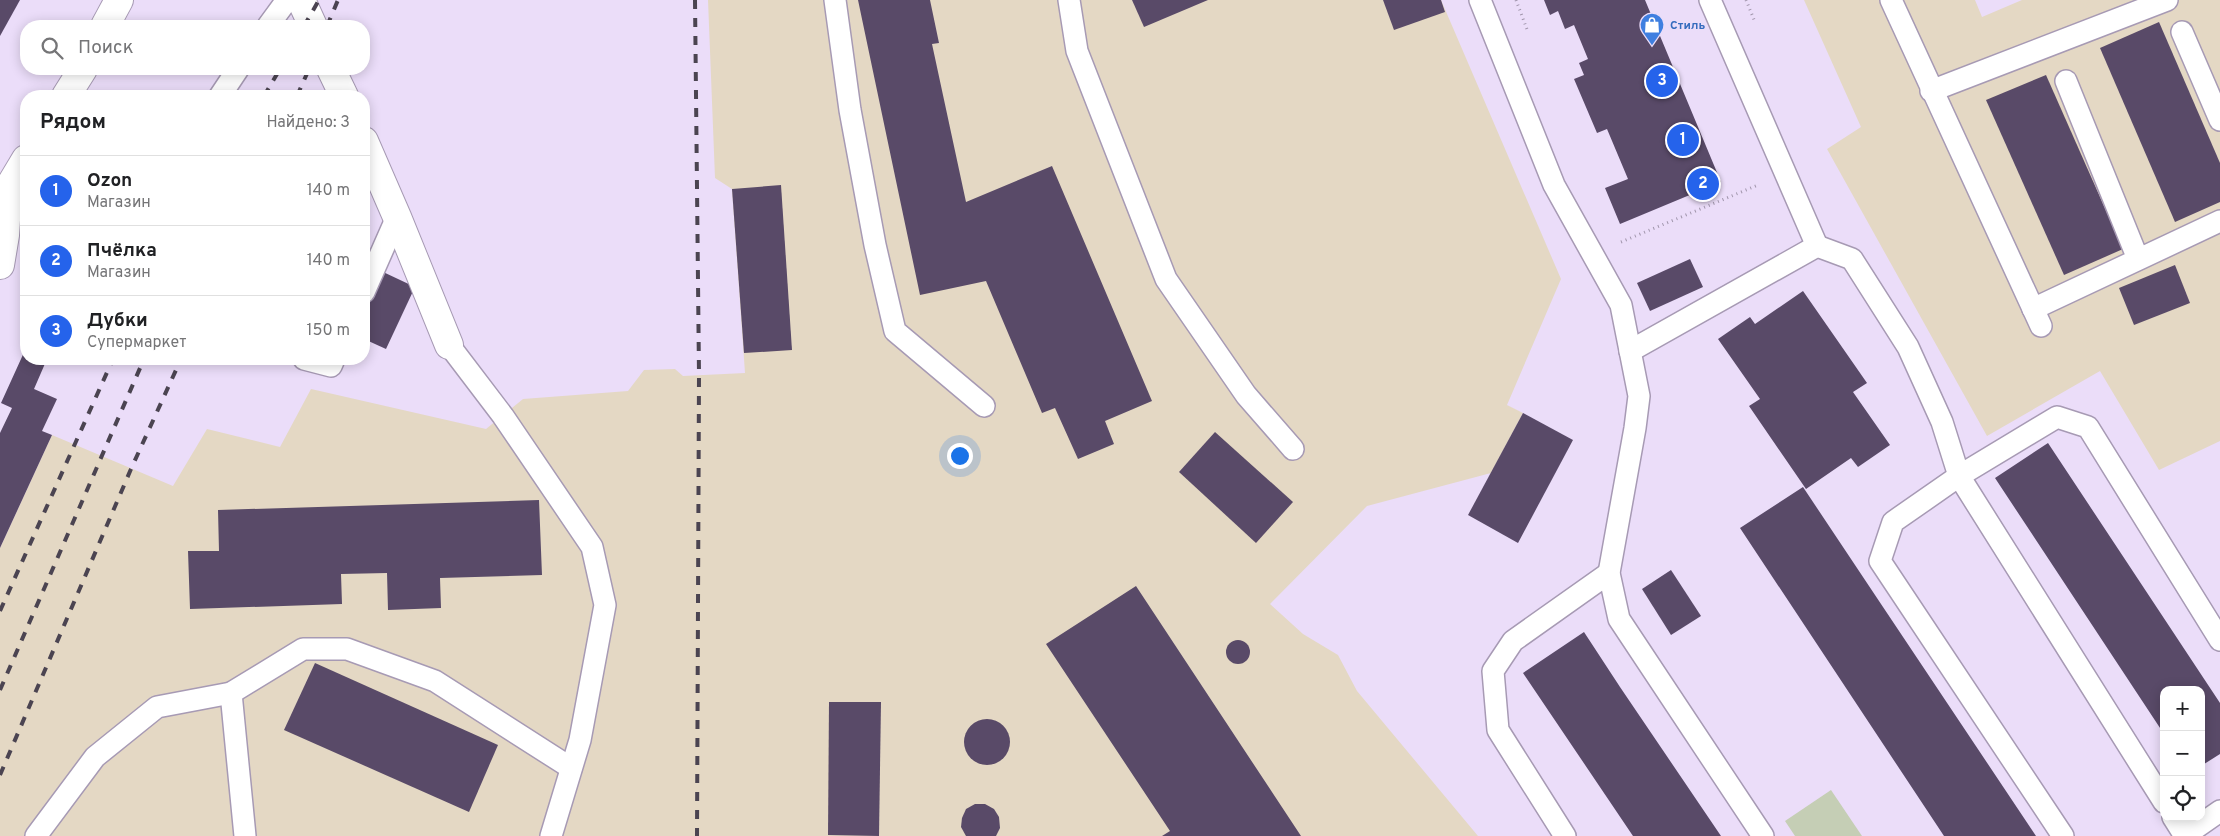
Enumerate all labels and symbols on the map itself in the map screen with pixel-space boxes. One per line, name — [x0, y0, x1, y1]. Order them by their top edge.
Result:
shop icon: Стиль — [1639, 12, 1665, 46]
place label: Стиль — [1670, 18, 1706, 34]
pin: 3 — [1646, 62, 1678, 100]
pin: 1 — [1667, 121, 1699, 159]
pin: 2 — [1687, 165, 1719, 203]
your location — [947, 443, 973, 469]

